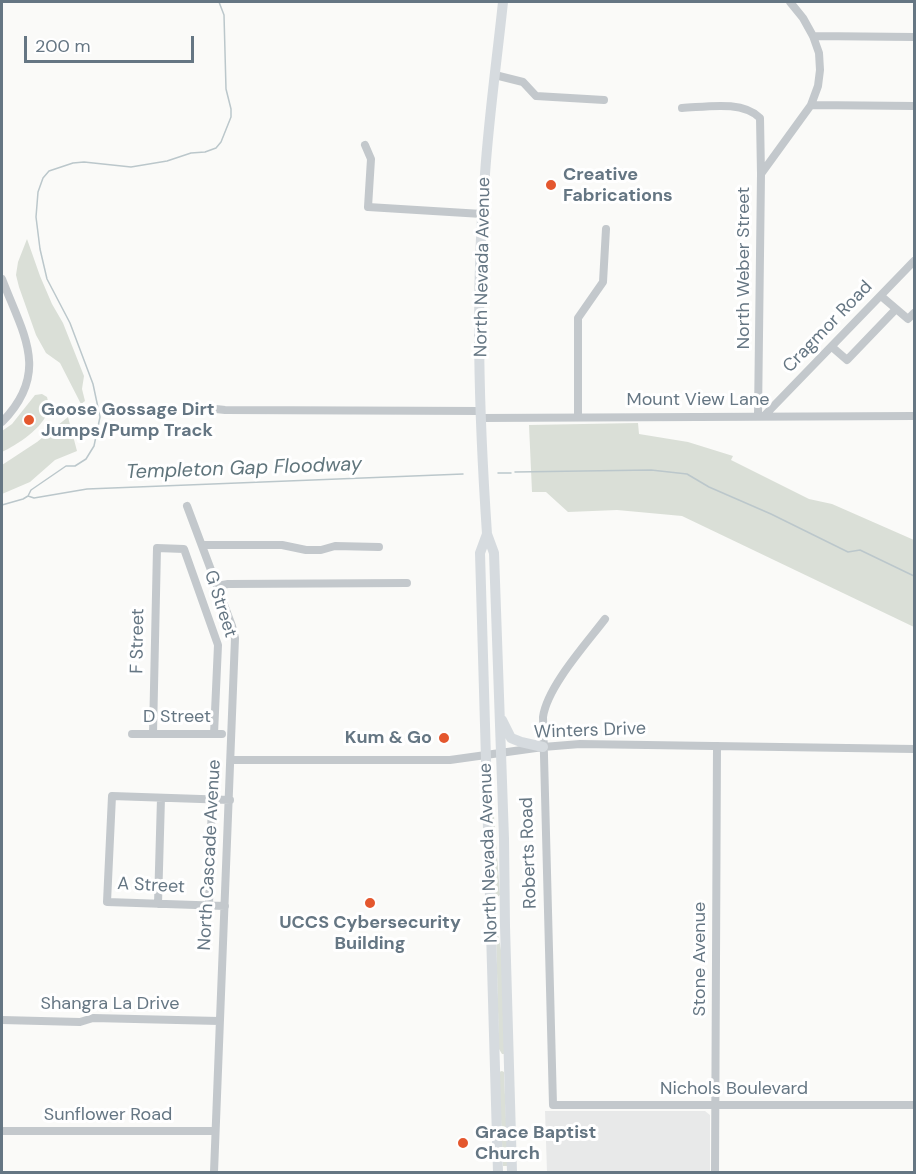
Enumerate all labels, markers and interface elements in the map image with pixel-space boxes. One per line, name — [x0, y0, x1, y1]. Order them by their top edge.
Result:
scale bar — [27, 24, 196, 62]
text: 200 m — [35, 34, 91, 58]
place label: Creative Fabrications — [563, 164, 673, 207]
street label: North Nevada Avenue — [471, 177, 495, 357]
marker: Creative Fabrications — [544, 178, 558, 192]
street label: North Weber Street — [733, 187, 755, 349]
street label: Cragmor Road — [779, 277, 877, 377]
street label: Mount View Lane — [627, 389, 769, 411]
place label: Goose Gossage Dirt Jumps/Pump Track — [41, 399, 215, 442]
marker: Goose Gossage Dirt Jumps/Pump Track — [22, 413, 36, 427]
water label: Templeton Gap Floodway — [126, 453, 362, 485]
street label: G Street — [199, 568, 241, 640]
street label: F Street — [127, 608, 149, 674]
street label: D Street — [143, 706, 211, 728]
street label: Winters Drive — [534, 718, 646, 744]
place label: Kum & Go — [345, 727, 432, 749]
marker: Kum & Go — [437, 731, 451, 745]
street label: North Cascade Avenue — [194, 759, 226, 951]
street label: North Nevada Avenue — [475, 763, 503, 943]
street label: Roberts Road — [516, 797, 542, 909]
street label: A Street — [117, 873, 185, 899]
marker: UCCS Cybersecurity Building — [363, 896, 377, 910]
street label: Stone Avenue — [689, 902, 711, 1016]
place label: UCCS Cybersecurity Building — [279, 912, 461, 954]
street label: Shangra La Drive — [41, 993, 179, 1015]
street label: Nichols Boulevard — [660, 1078, 808, 1100]
street label: Sunflower Road — [44, 1104, 172, 1126]
place label: Grace Baptist Church — [475, 1122, 596, 1164]
marker: Grace Baptist Church — [456, 1136, 470, 1150]

